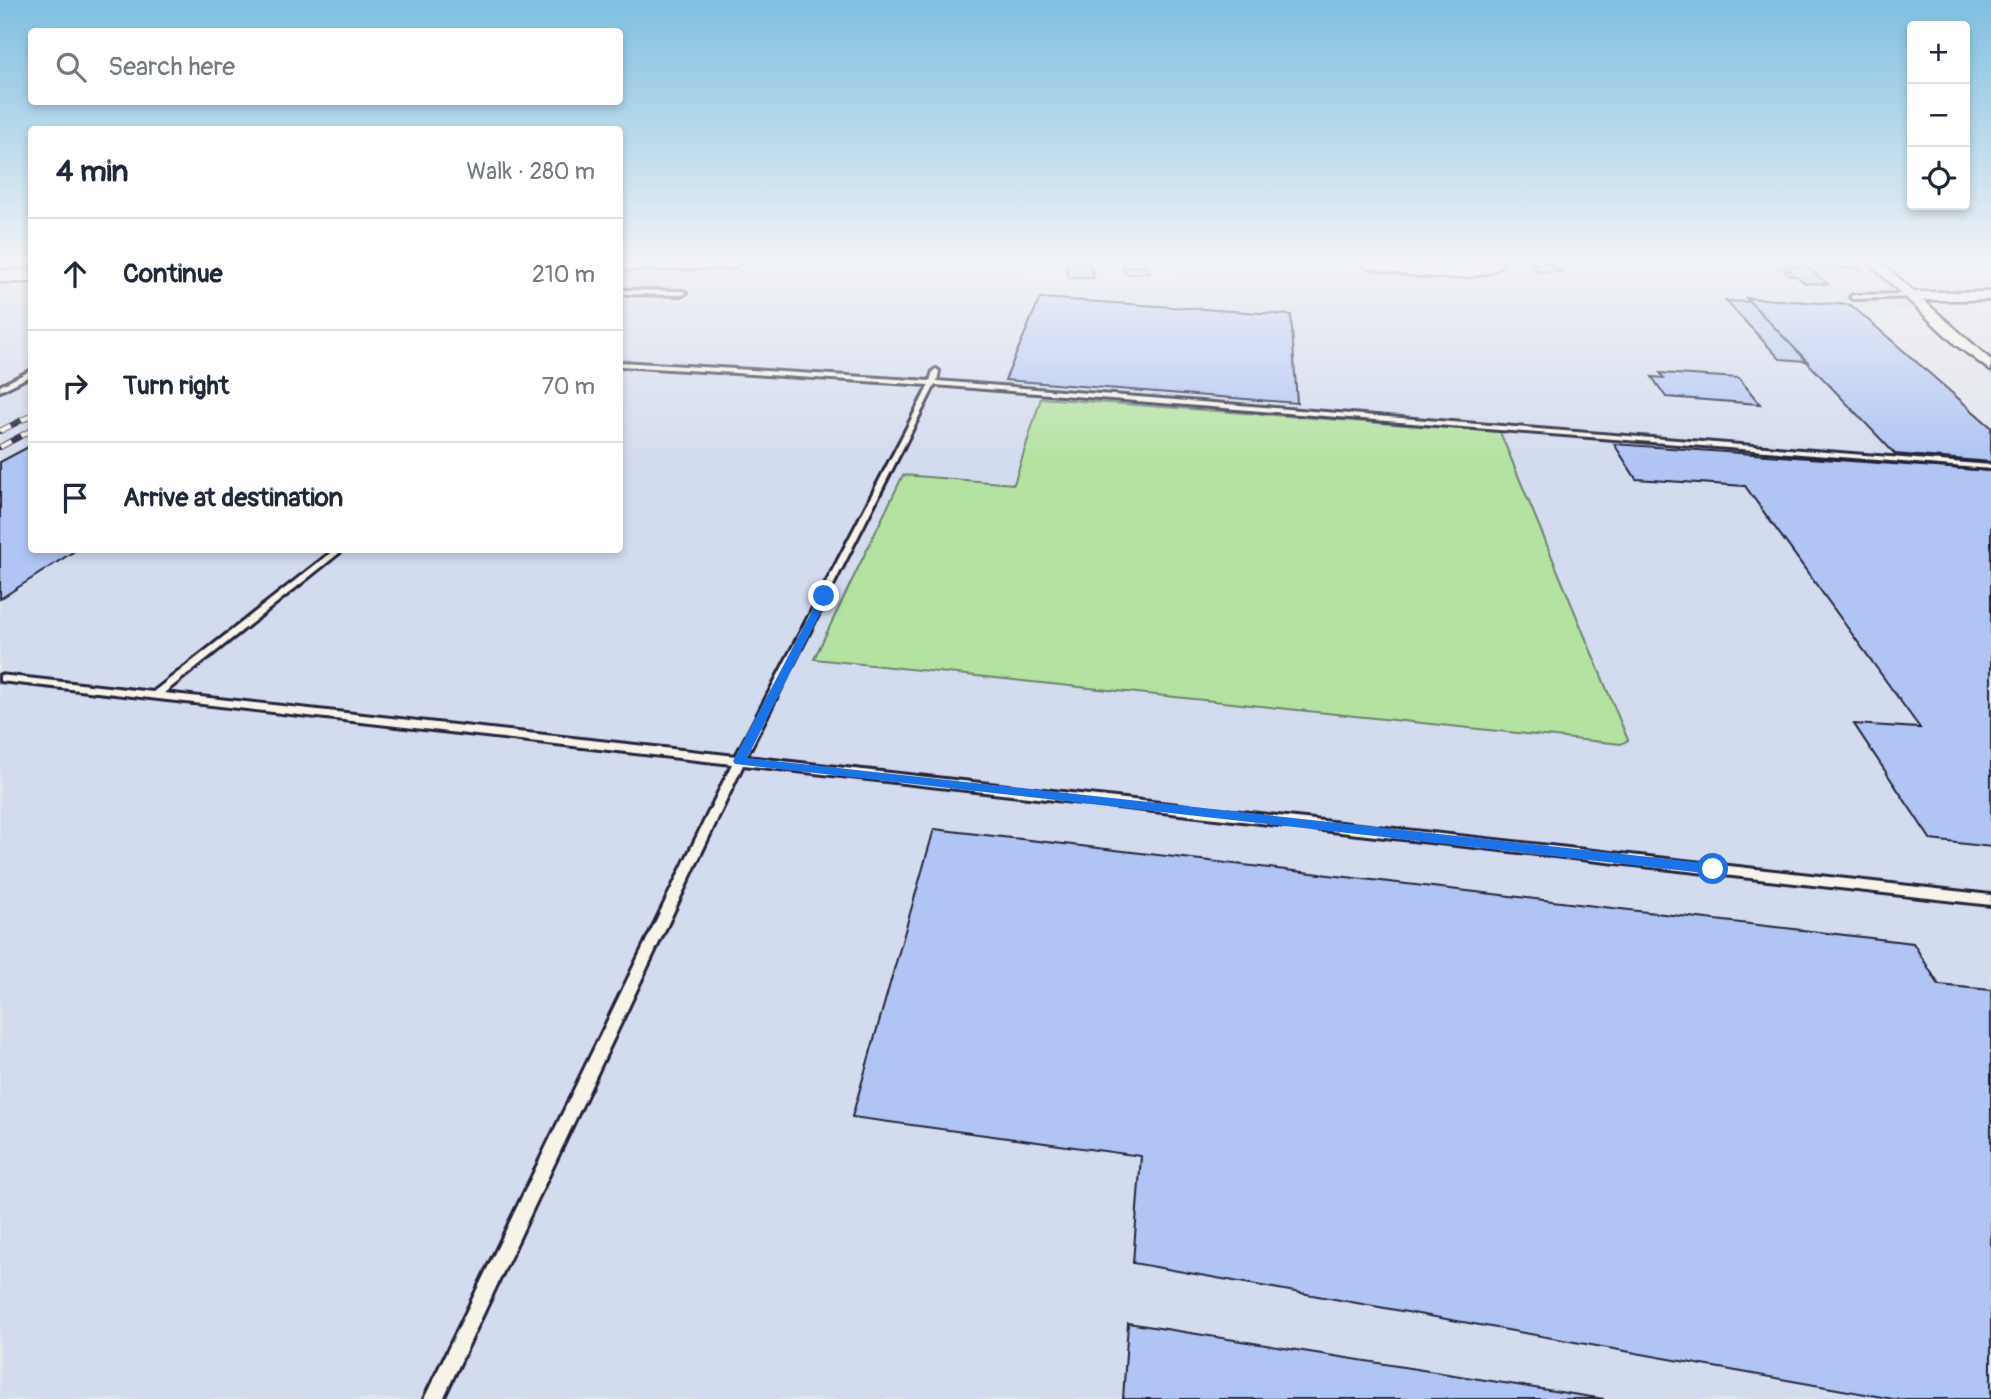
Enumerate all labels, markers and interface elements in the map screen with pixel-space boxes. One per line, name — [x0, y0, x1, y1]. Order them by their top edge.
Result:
map controls — [1907, 21, 1970, 210]
button: + — [1907, 21, 1970, 84]
search box — [28, 28, 623, 105]
icon: search — [52, 48, 90, 86]
text: Search here — [108, 51, 235, 83]
button: − — [1907, 84, 1970, 147]
button: locate — [1907, 147, 1970, 210]
text: 4 min — [56, 153, 129, 190]
text: Walk · 280 m — [467, 157, 595, 186]
icon: ahead — [56, 255, 94, 293]
text: Continue — [123, 258, 223, 290]
text: 210 m — [532, 260, 595, 289]
icon: right — [56, 367, 94, 405]
text: Turn right — [123, 370, 229, 402]
text: 70 m — [542, 372, 595, 401]
icon: arrive — [56, 479, 94, 517]
text: Arrive at destination — [123, 482, 343, 514]
route end — [808, 580, 839, 611]
route start — [1697, 853, 1728, 884]

